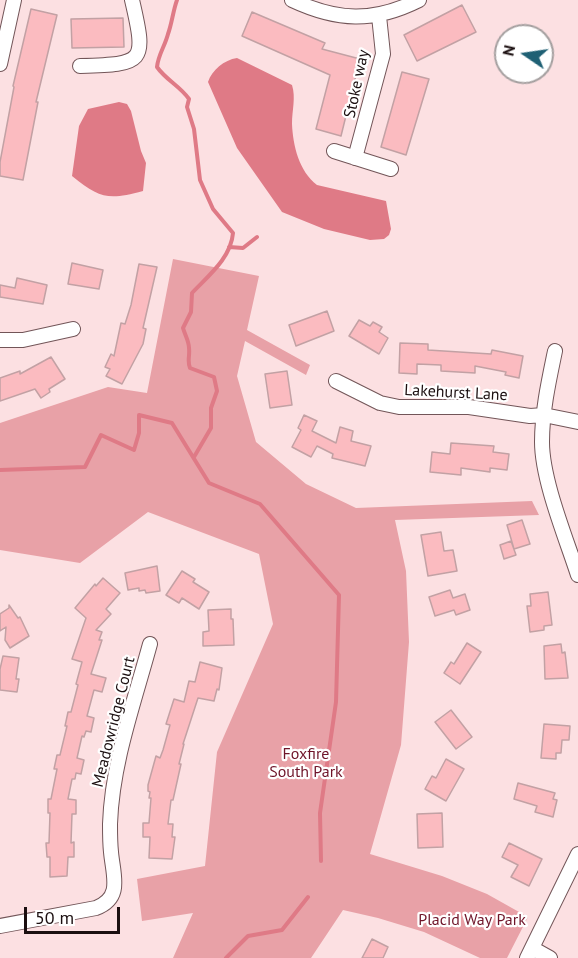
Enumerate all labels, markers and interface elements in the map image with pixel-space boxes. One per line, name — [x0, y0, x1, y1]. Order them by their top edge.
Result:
north arrow — [494, 24, 554, 84]
text: N — [497, 43, 519, 58]
street label: Stoke way — [340, 48, 374, 120]
street label: Lakehurst Lane — [404, 381, 508, 405]
street label: Meadowridge Court — [88, 655, 140, 789]
park label: Foxfire South Park — [269, 744, 343, 782]
scale bar — [27, 895, 123, 933]
text: 50 m — [35, 906, 74, 929]
park label: Placid Way Park — [418, 910, 526, 930]

